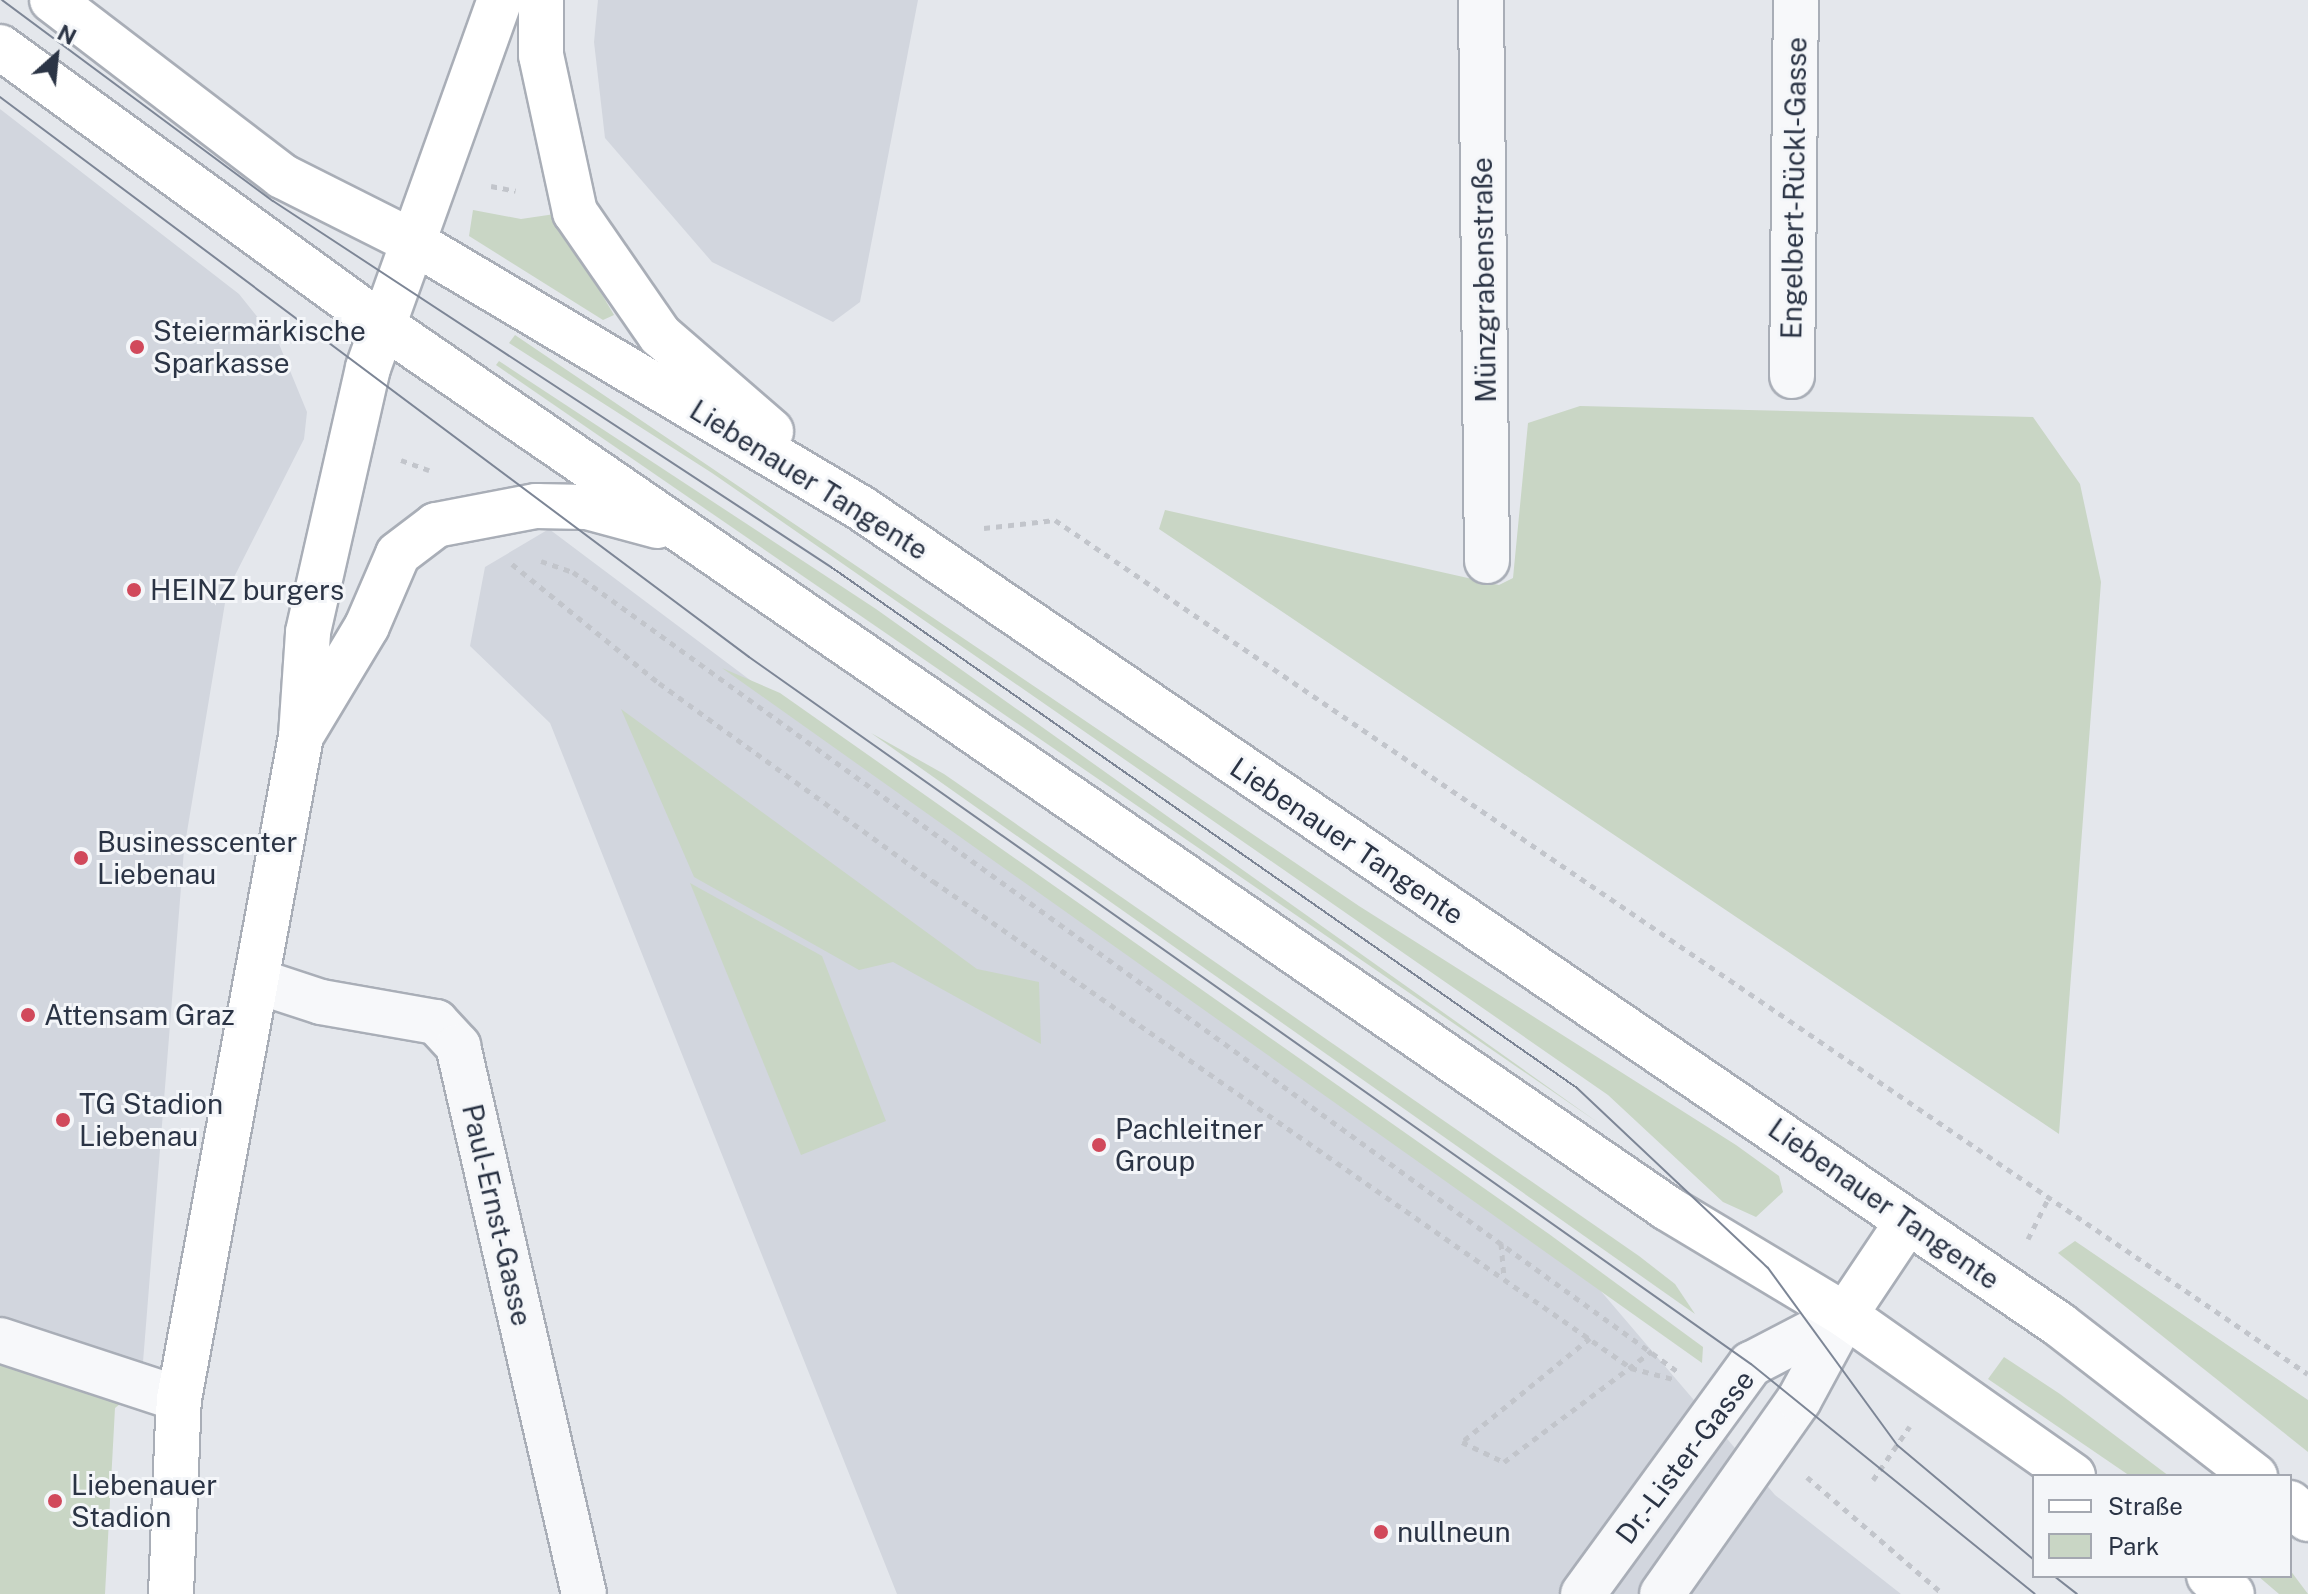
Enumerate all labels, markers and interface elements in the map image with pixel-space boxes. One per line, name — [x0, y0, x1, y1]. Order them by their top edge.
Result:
north arrow — [16, 16, 96, 96]
text: N — [53, 19, 80, 50]
street label: Engelbert-Rückl-Gasse — [1775, 36, 1813, 340]
street label: Münzgrabenstraße — [1465, 157, 1503, 403]
place label: Steiermärkische Sparkasse — [153, 314, 366, 380]
marker: Steiermärkische Sparkasse — [128, 338, 146, 356]
street label: Liebenauer Tangente — [684, 393, 934, 567]
place label: HEINZ burgers — [150, 573, 344, 607]
marker: HEINZ burgers — [125, 581, 143, 599]
street label: Liebenauer Tangente — [1224, 750, 1470, 932]
place label: Businesscenter Liebenau — [97, 825, 297, 891]
marker: Businesscenter Liebenau — [72, 849, 90, 867]
place label: Attensam Graz — [44, 998, 235, 1032]
marker: Attensam Graz — [19, 1006, 37, 1024]
place label: TG Stadion Liebenau — [79, 1087, 223, 1153]
street label: Paul-Ernst-Gasse — [455, 1101, 539, 1329]
marker: TG Stadion Liebenau — [54, 1111, 72, 1129]
place label: Pachleitner Group — [1115, 1112, 1264, 1178]
street label: Liebenauer Tangente — [1762, 1112, 2006, 1296]
marker: Pachleitner Group — [1090, 1136, 1108, 1154]
street label: Dr.-Lister-Gasse — [1609, 1364, 1761, 1550]
place label: Liebenauer Stadion — [71, 1468, 217, 1534]
legend — [2032, 1474, 2292, 1578]
marker: Liebenauer Stadion — [46, 1492, 64, 1510]
text: Straße — [2108, 1492, 2183, 1520]
place label: nullneun — [1397, 1515, 1511, 1549]
marker: nullneun — [1372, 1523, 1390, 1541]
text: Park — [2108, 1532, 2159, 1560]

